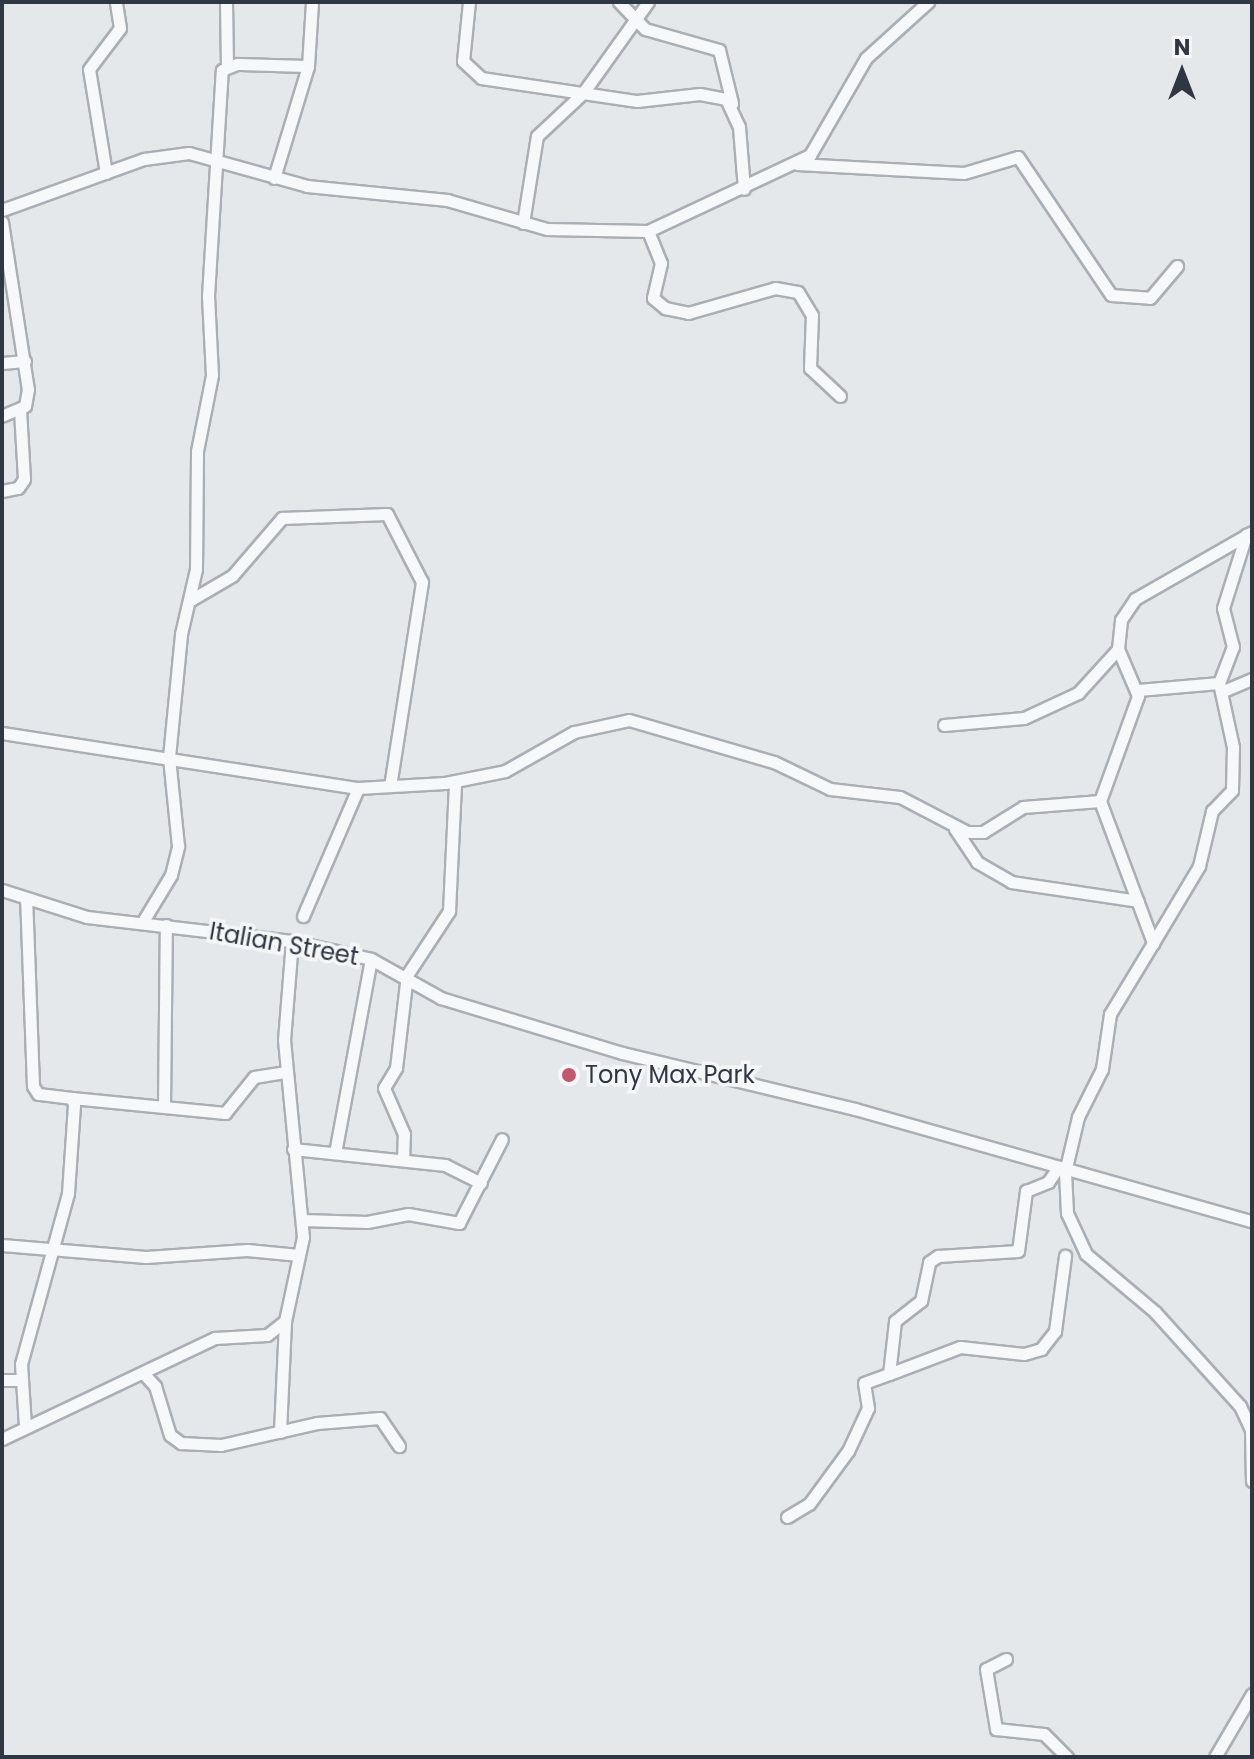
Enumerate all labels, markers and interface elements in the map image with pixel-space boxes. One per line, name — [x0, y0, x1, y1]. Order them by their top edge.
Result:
north arrow — [1142, 32, 1222, 112]
text: N — [1174, 32, 1190, 63]
street label: Italian Street — [207, 917, 361, 971]
place label: Tony Max Park — [585, 1061, 755, 1089]
marker: Tony Max Park — [560, 1066, 578, 1084]

